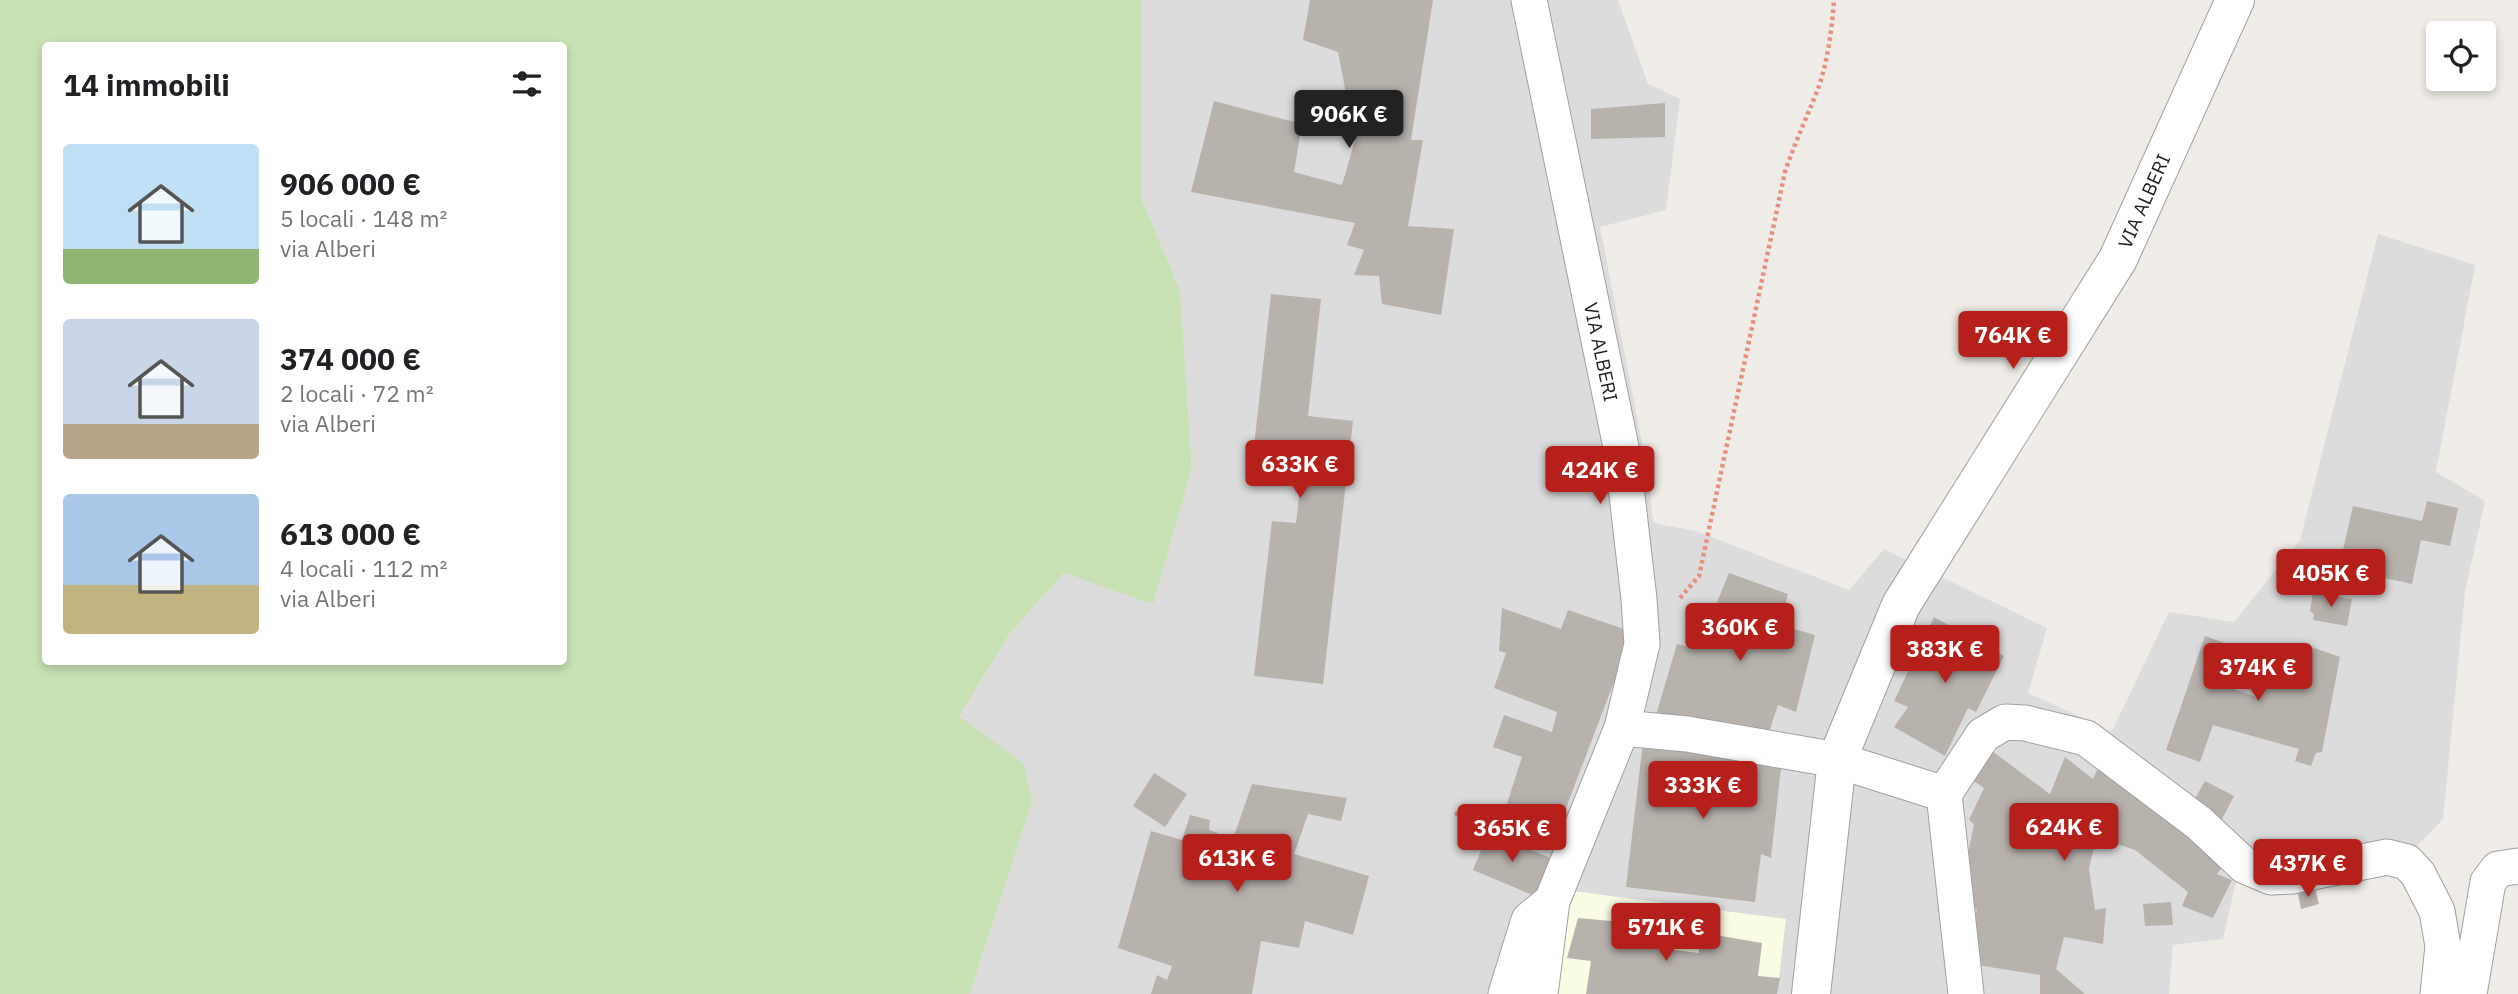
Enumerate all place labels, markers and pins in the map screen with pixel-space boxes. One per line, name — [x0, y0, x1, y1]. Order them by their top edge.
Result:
pin: 906K € — [1292, 90, 1406, 150]
pin: 764K € — [1956, 312, 2070, 371]
pin: 633K € — [1243, 440, 1357, 500]
pin: 424K € — [1543, 447, 1657, 506]
pin: 405K € — [2274, 550, 2388, 609]
pin: 360K € — [1683, 604, 1797, 663]
pin: 383K € — [1888, 626, 2002, 685]
pin: 374K € — [2201, 644, 2315, 703]
pin: 333K € — [1646, 762, 1760, 821]
pin: 365K € — [1455, 804, 1569, 864]
pin: 624K € — [2007, 804, 2121, 863]
pin: 613K € — [1180, 834, 1294, 894]
pin: 437K € — [2251, 839, 2365, 899]
pin: 571K € — [1609, 904, 1723, 963]

